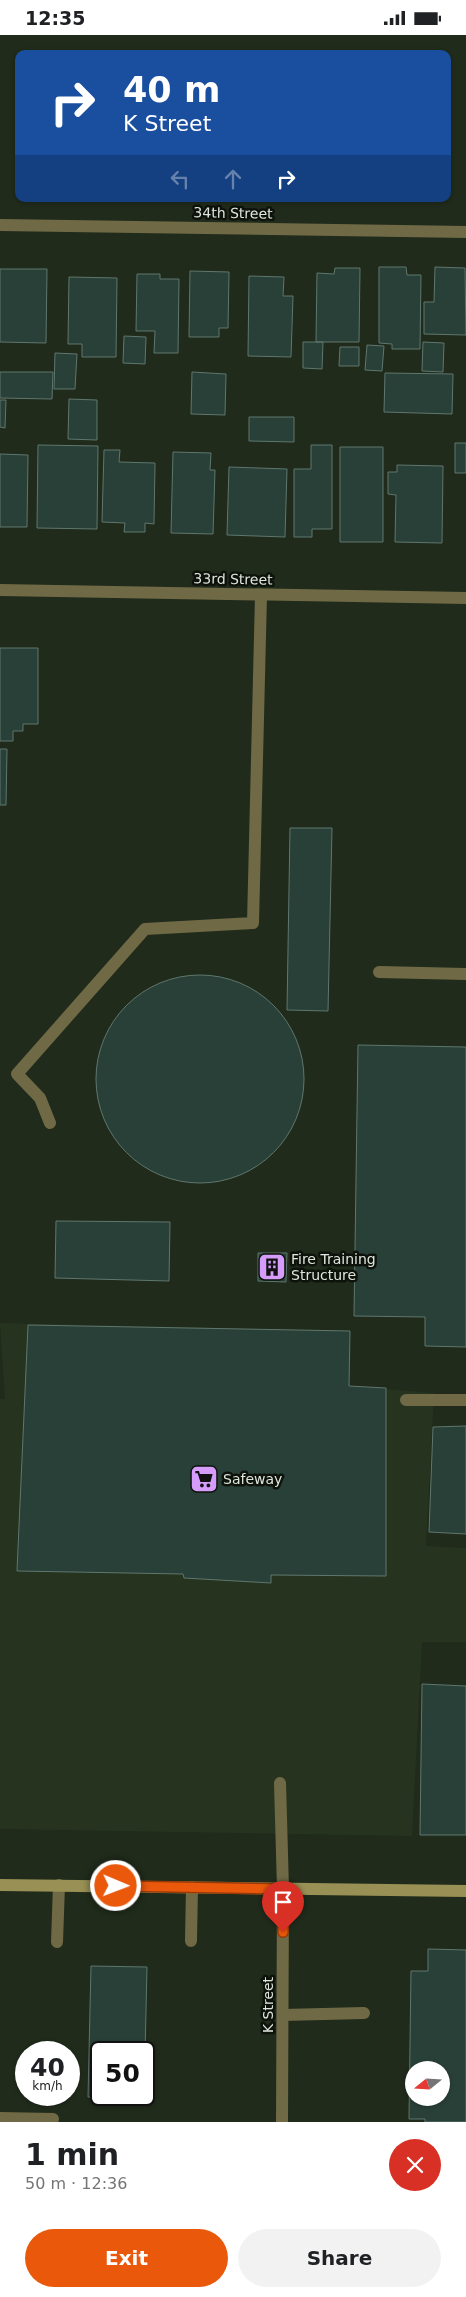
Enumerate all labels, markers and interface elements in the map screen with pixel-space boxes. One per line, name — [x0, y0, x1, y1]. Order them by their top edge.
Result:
text: 12:35 — [25, 7, 85, 29]
icon: right — [40, 70, 105, 135]
text: 40 m — [123, 70, 220, 110]
text: K Street — [123, 111, 211, 136]
icon: left — [166, 165, 194, 193]
icon: ahead — [219, 165, 247, 193]
icon: right — [272, 165, 300, 193]
street label: 34th Street — [193, 204, 273, 222]
street label: 33rd Street — [193, 570, 273, 588]
place label: Fire Training Structure — [291, 1251, 376, 1283]
building icon: Fire Training Structure — [257, 1252, 287, 1282]
supermarket icon: Safeway — [189, 1464, 219, 1494]
place label: Safeway — [223, 1471, 282, 1487]
position arrow — [89, 1859, 141, 1911]
pin — [262, 1881, 304, 1932]
icon: arrive — [269, 1888, 297, 1916]
street label: K Street — [260, 1976, 276, 2033]
speed limit sign: 50 — [90, 2041, 155, 2106]
text: 40 — [30, 2053, 65, 2082]
north arrow — [405, 2061, 450, 2106]
map controls — [405, 2061, 450, 2106]
text: km/h — [32, 2079, 63, 2093]
text: 1 min — [25, 2137, 119, 2172]
button: close — [389, 2139, 441, 2191]
text: 50 m · 12:36 — [25, 2174, 127, 2193]
button: Exit — [25, 2229, 228, 2287]
button: Share — [238, 2229, 441, 2287]

